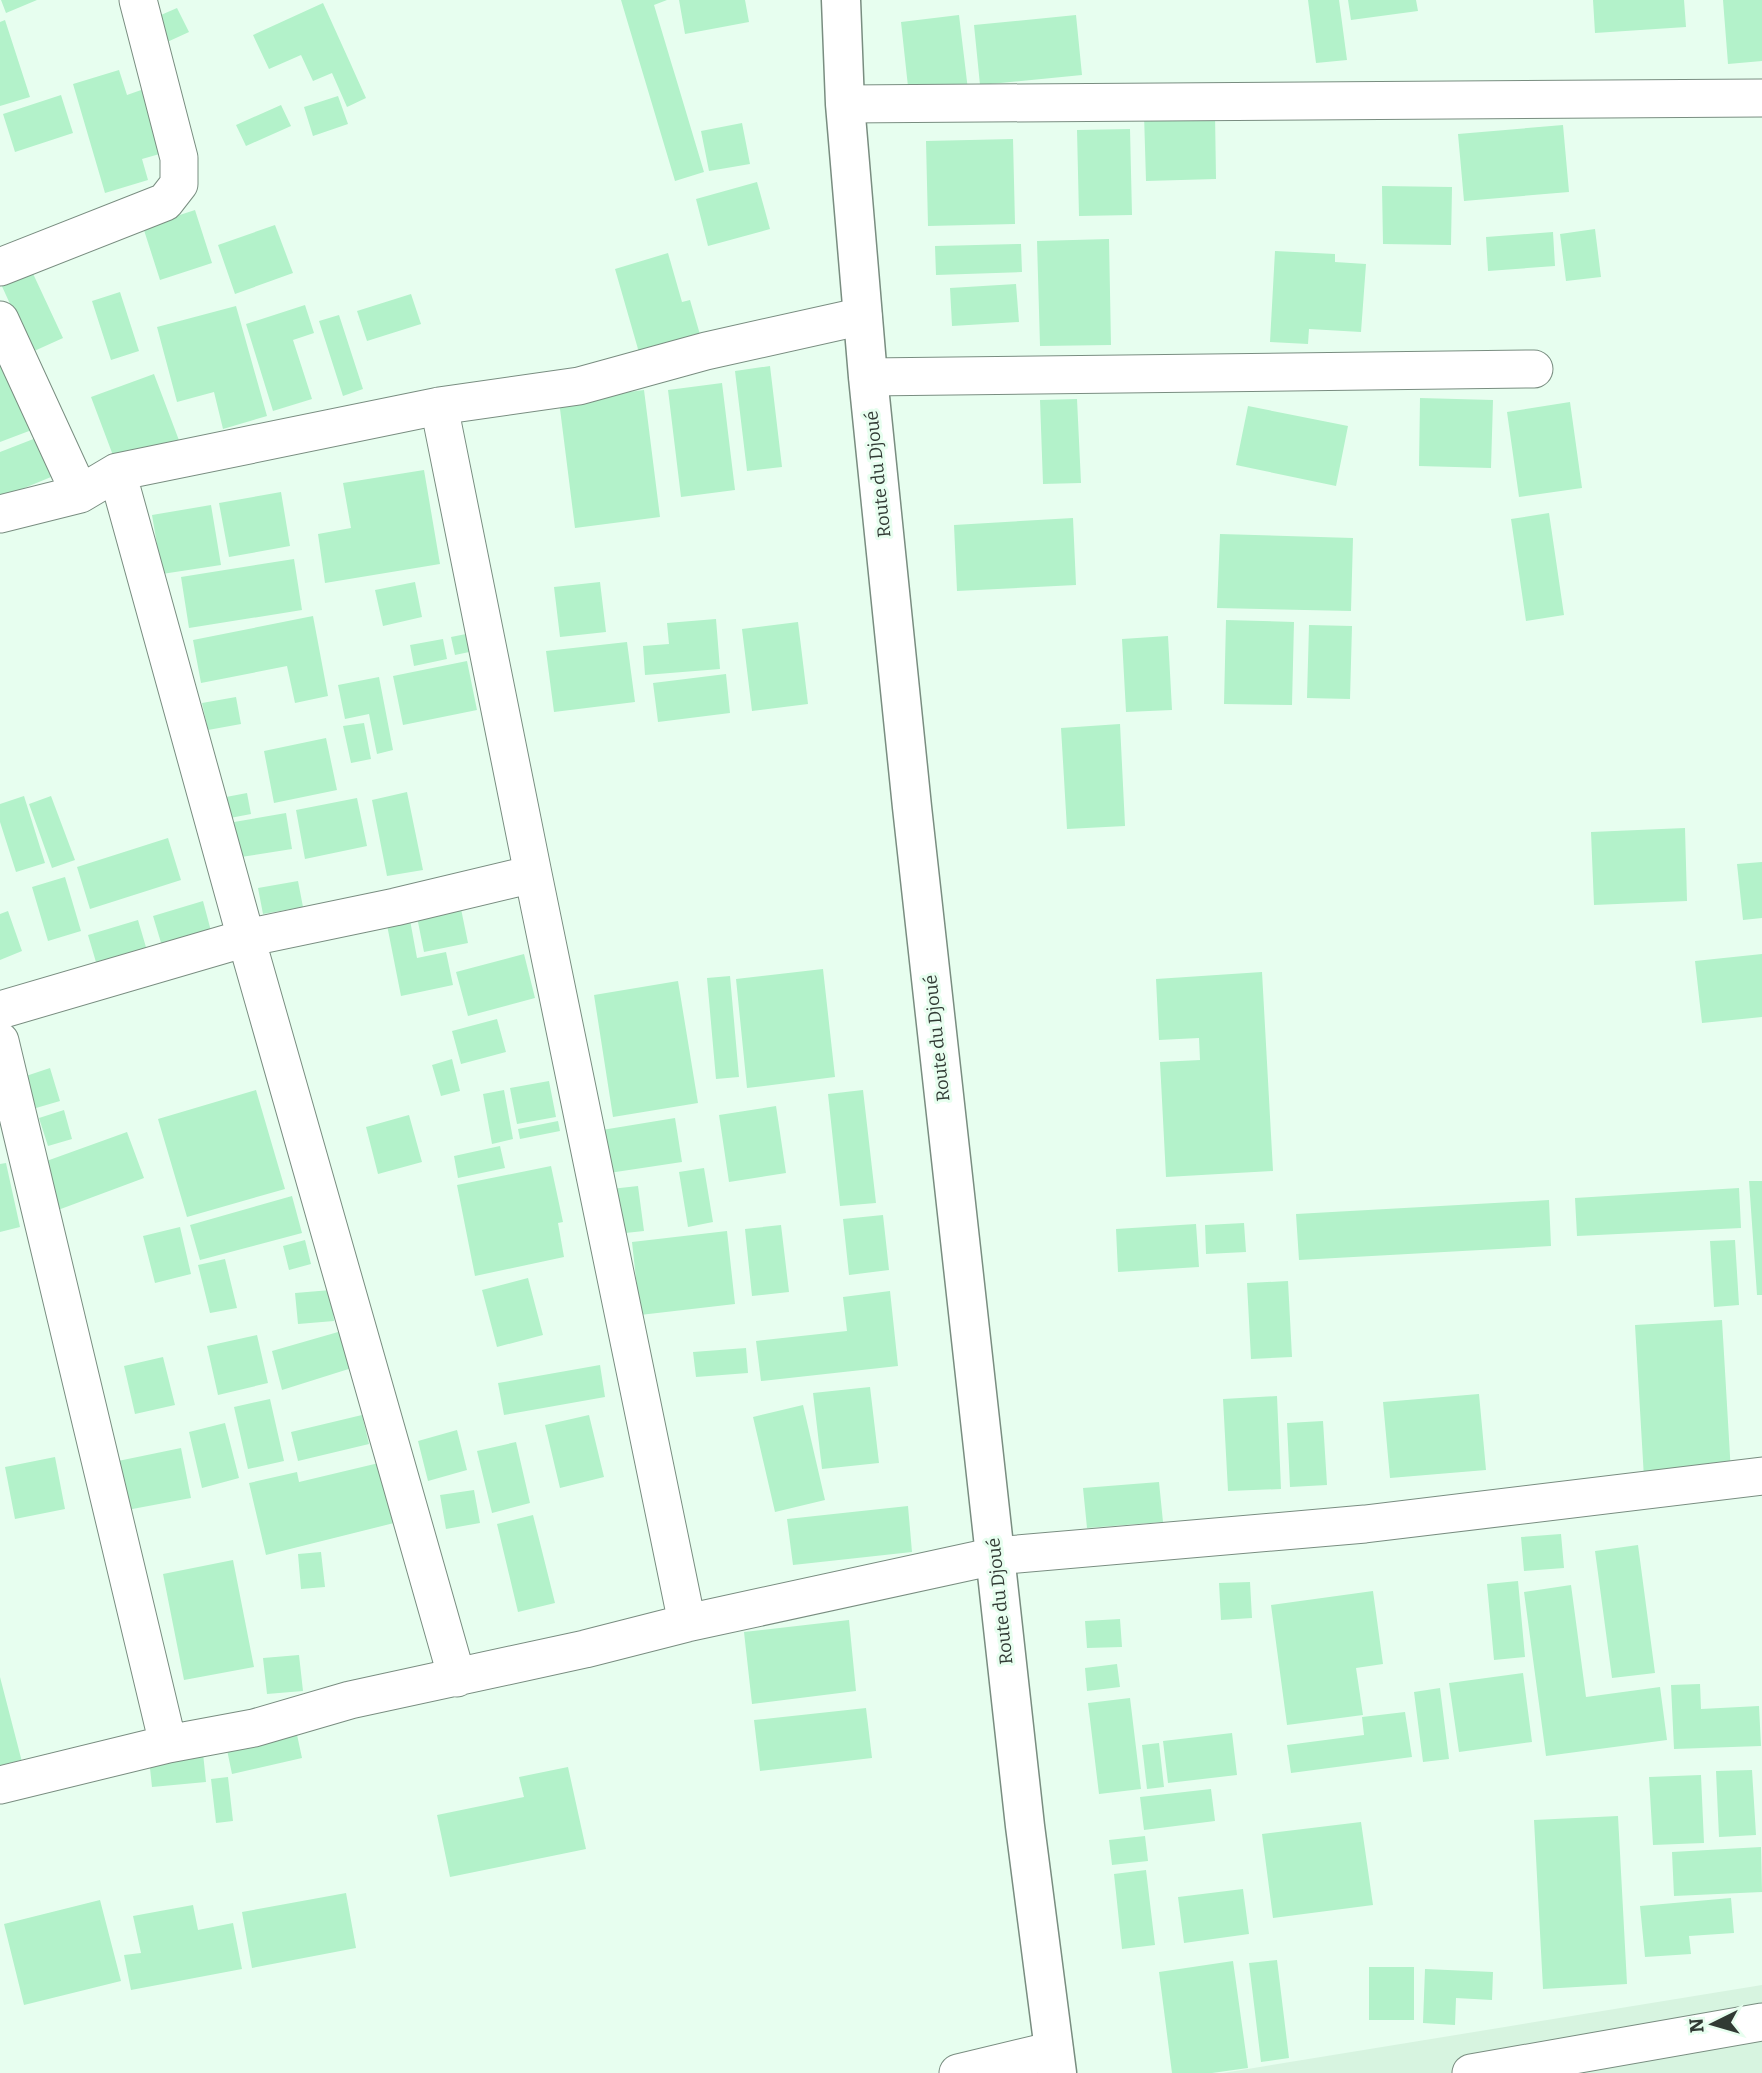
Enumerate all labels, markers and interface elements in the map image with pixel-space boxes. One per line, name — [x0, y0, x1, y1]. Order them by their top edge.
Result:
street label: Route du Djoué — [860, 410, 896, 538]
street label: Route du Djoué — [919, 974, 955, 1102]
street label: Route du Djoué — [982, 1537, 1018, 1665]
north arrow — [1678, 1989, 1748, 2059]
text: N — [1684, 2017, 1709, 2034]

